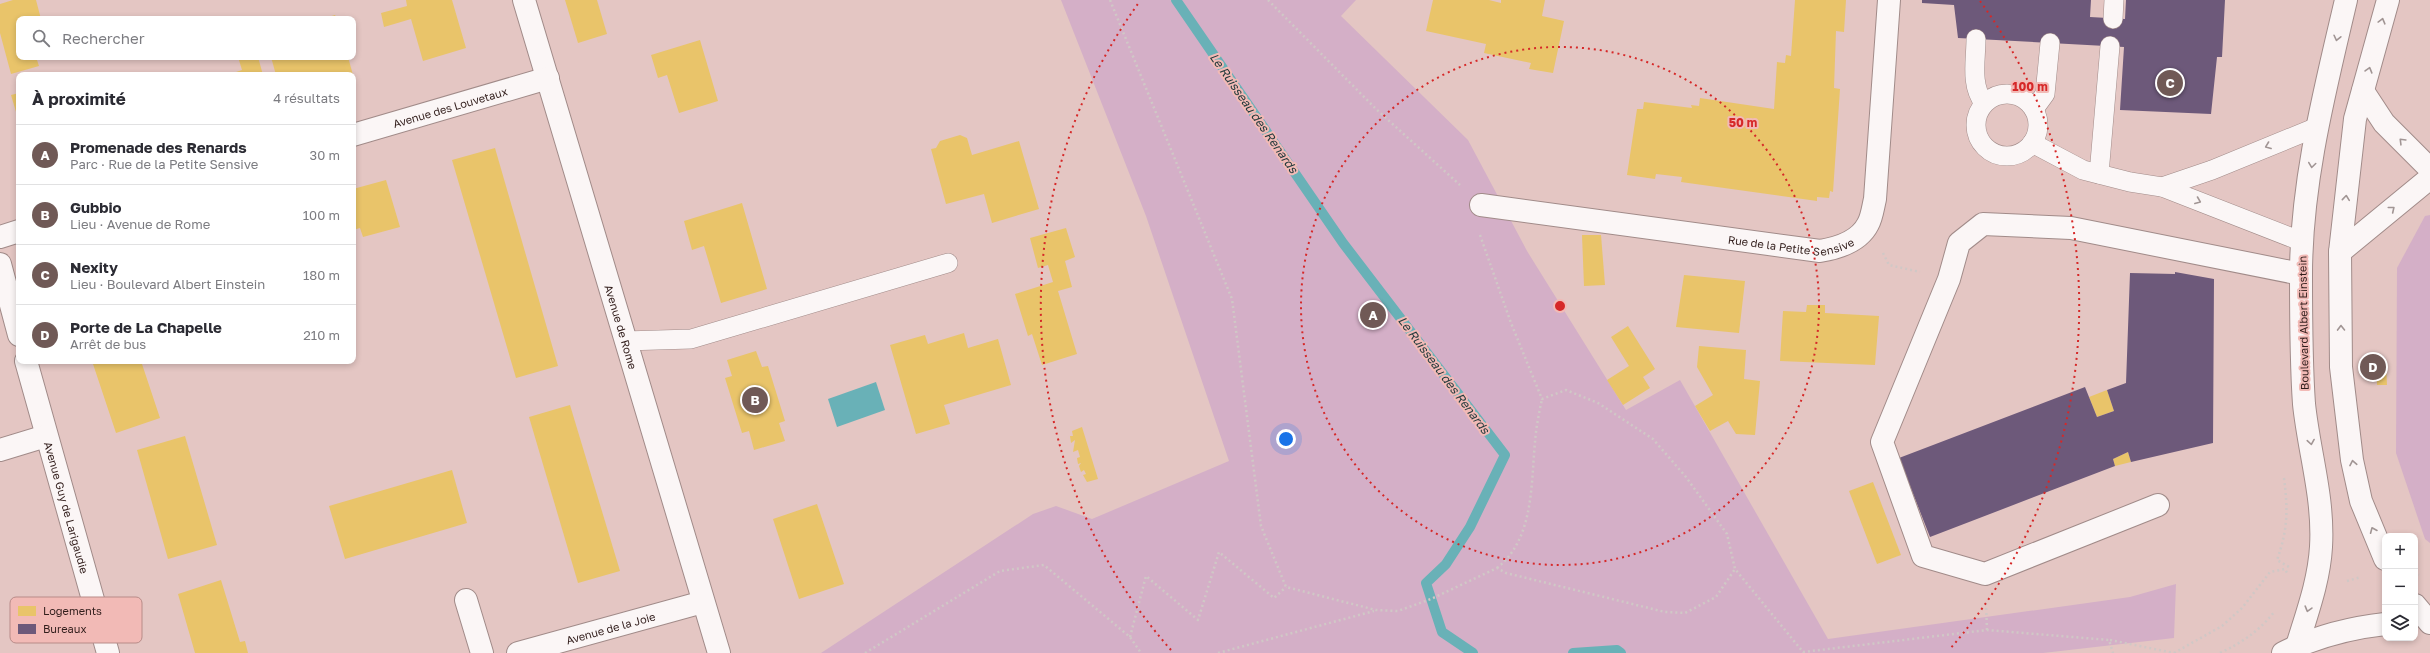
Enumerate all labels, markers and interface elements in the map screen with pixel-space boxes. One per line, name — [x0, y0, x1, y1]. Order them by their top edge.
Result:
search box — [16, 16, 356, 60]
one-way arrow — [2378, 18, 2386, 25]
icon: search — [30, 27, 52, 49]
text: Rechercher — [62, 29, 145, 47]
one-way arrow — [2334, 35, 2342, 41]
water label: Le Ruisseau des Renards — [1207, 50, 1302, 176]
one-way arrow — [2364, 67, 2373, 74]
pin: C — [2157, 68, 2183, 98]
text: 100 m — [2012, 79, 2048, 94]
street label: Avenue des Louvetaux — [391, 84, 509, 130]
text: À proximité — [32, 88, 126, 109]
text: 4 résultats — [273, 90, 340, 106]
text: 50 m — [1729, 115, 1757, 130]
text: Promenade des Renards — [70, 138, 247, 156]
one-way arrow — [2399, 138, 2407, 146]
one-way arrow — [2264, 142, 2271, 150]
text: A — [40, 147, 50, 163]
text: 30 m — [310, 147, 340, 163]
text: Parc · Rue de la Petite Sensive — [70, 156, 258, 172]
one-way arrow — [2308, 162, 2317, 168]
one-way arrow — [2342, 195, 2351, 201]
one-way arrow — [2194, 197, 2201, 205]
text: Gubbio — [70, 198, 122, 216]
text: B — [40, 207, 50, 223]
text: 100 m — [303, 207, 340, 223]
one-way arrow — [2387, 207, 2395, 214]
text: Lieu · Avenue de Rome — [70, 216, 210, 232]
street label: Rue de la Petite Sensive — [1727, 232, 1856, 257]
street label: Boulevard Albert Einstein — [2295, 256, 2311, 390]
text: Nexity — [70, 258, 118, 276]
text: C — [40, 267, 50, 283]
text: 180 m — [303, 267, 340, 283]
text: Lieu · Boulevard Albert Einstein — [70, 276, 265, 292]
street label: Avenue de Rome — [603, 283, 640, 371]
centre of rings — [1553, 299, 1567, 313]
pin: A — [1360, 300, 1386, 330]
water label: Le Ruisseau des Renards — [1395, 313, 1493, 437]
text: Porte de La Chapelle — [70, 318, 222, 336]
one-way arrow — [2336, 325, 2345, 331]
text: D — [40, 327, 50, 343]
text: 210 m — [303, 327, 340, 343]
text: Arrêt de bus — [70, 336, 146, 352]
pin: D — [2360, 352, 2386, 382]
pin: B — [742, 385, 768, 415]
your location — [1276, 429, 1296, 449]
one-way arrow — [2306, 439, 2314, 445]
street label: Avenue Guy de Larigaudie — [42, 440, 92, 575]
one-way arrow — [2349, 460, 2358, 466]
one-way arrow — [2370, 527, 2378, 535]
map controls — [2382, 533, 2418, 641]
button: + — [2382, 533, 2418, 569]
button: − — [2382, 569, 2418, 605]
legend — [10, 597, 142, 643]
text: Logements — [43, 604, 102, 617]
one-way arrow — [2304, 605, 2313, 612]
button: layers — [2382, 605, 2418, 641]
street label: Avenue de la Joie — [564, 609, 657, 646]
text: Bureaux — [43, 622, 87, 635]

